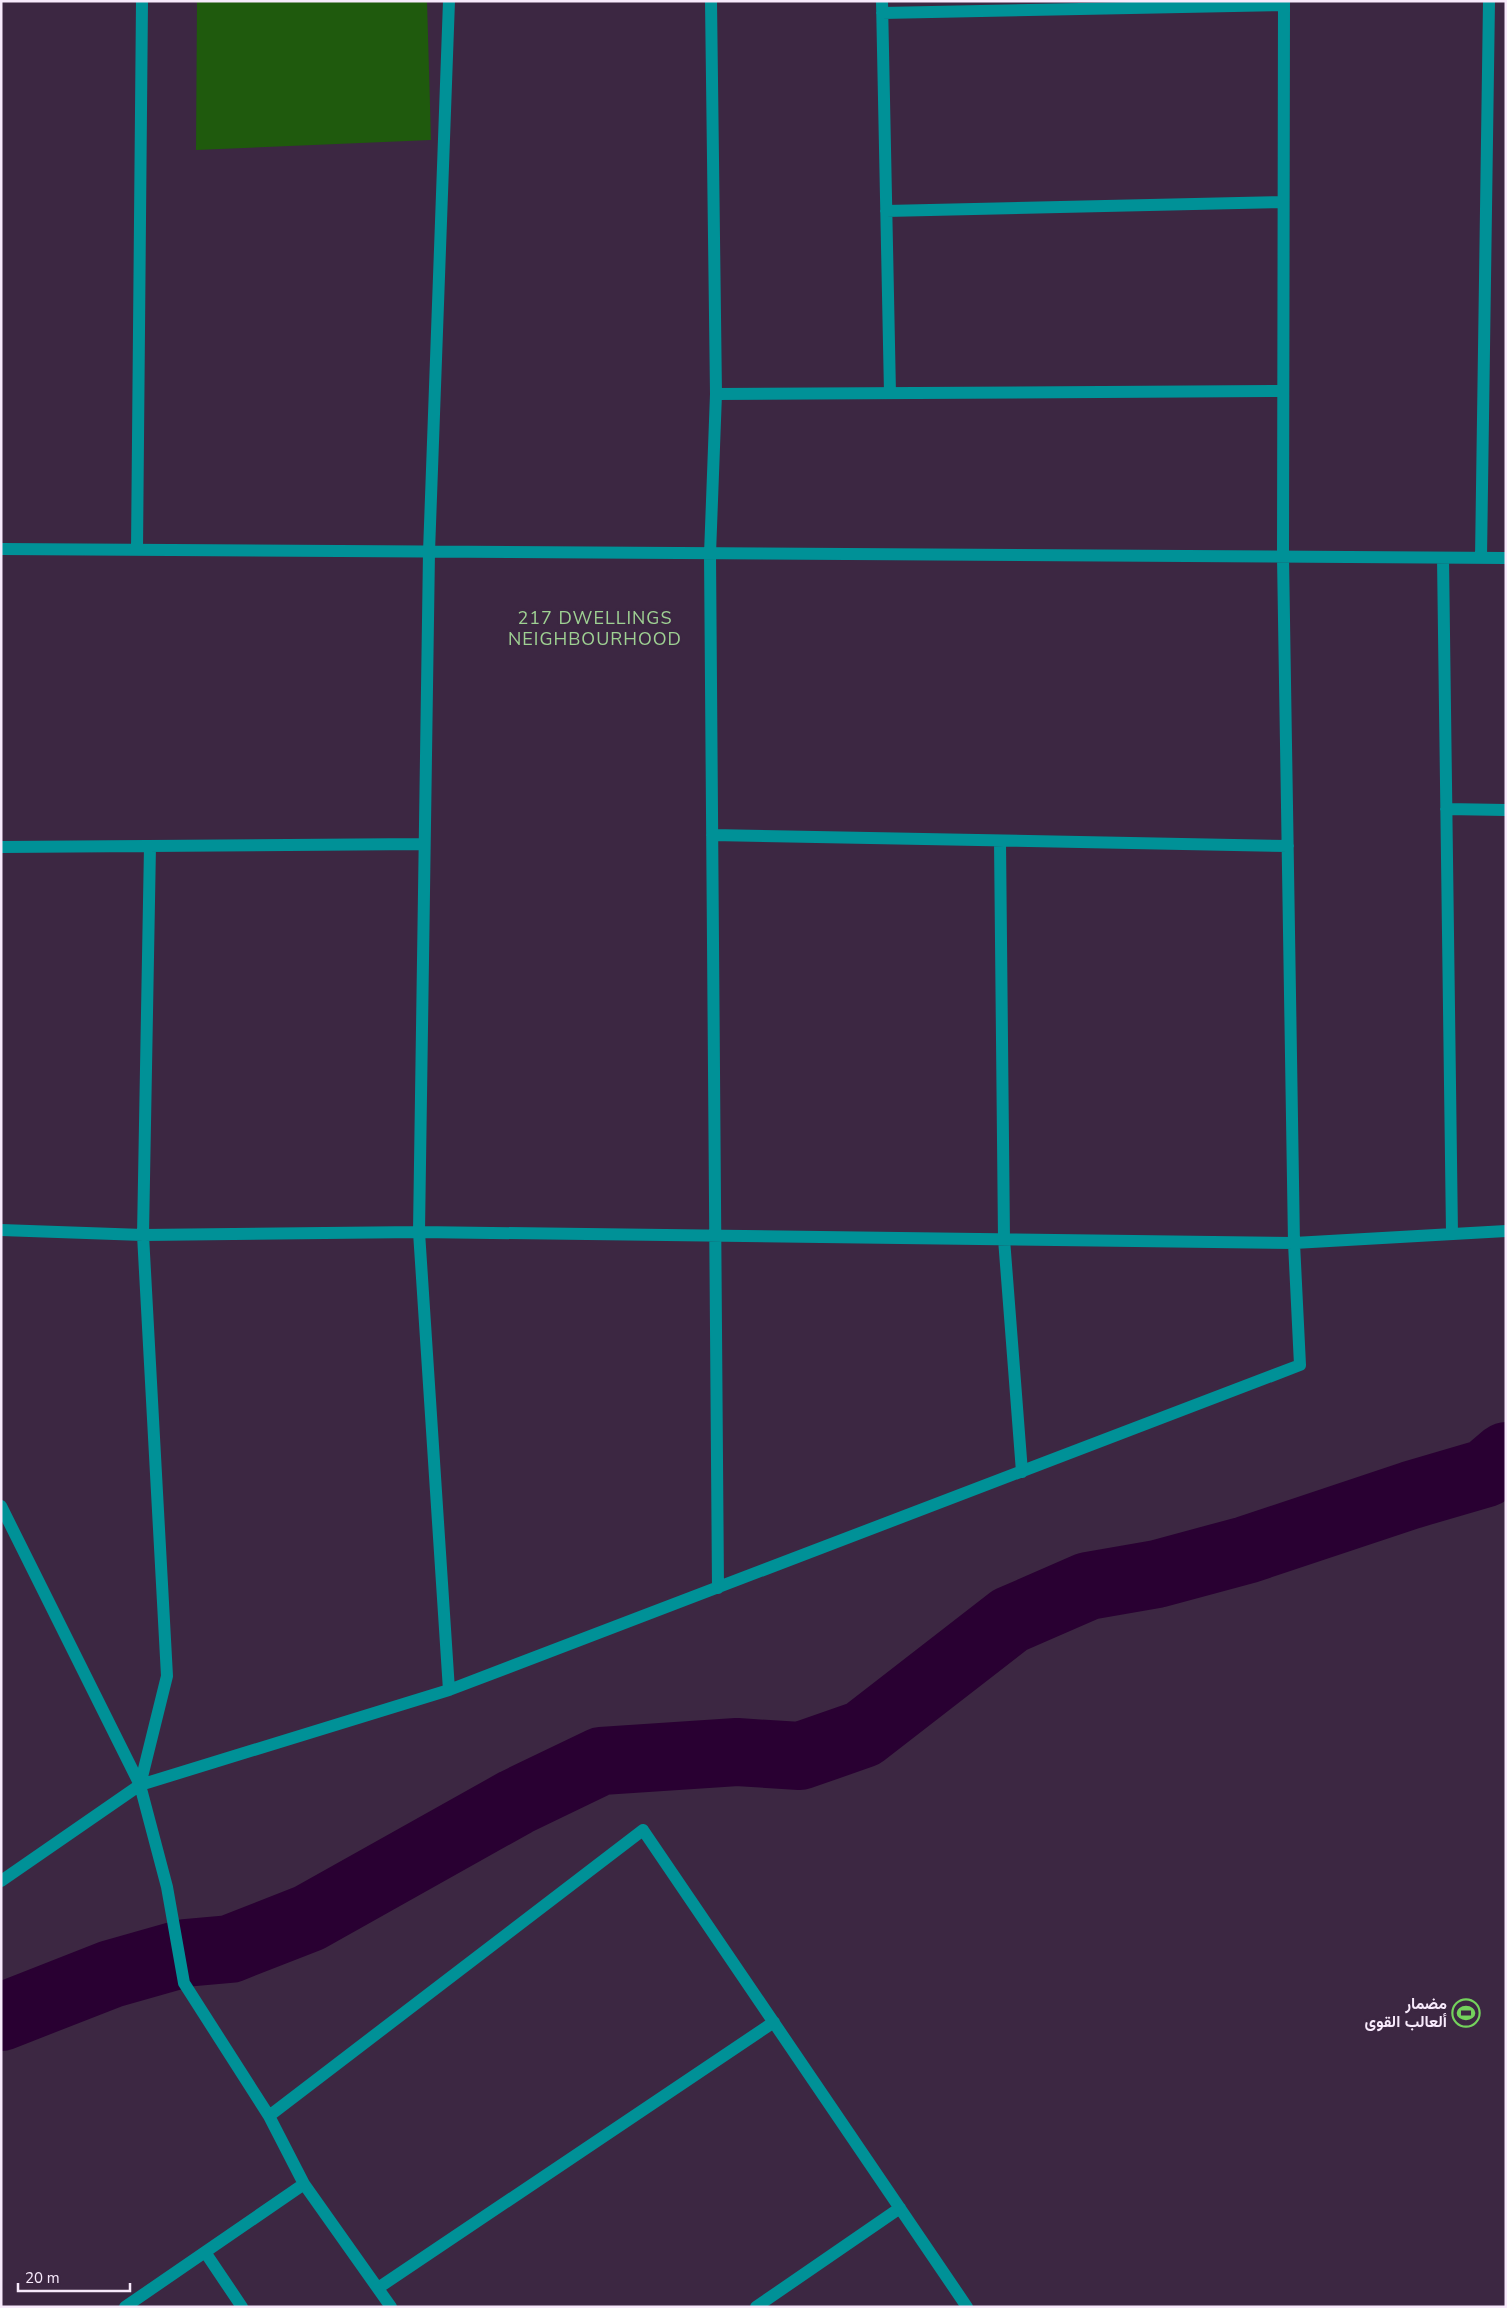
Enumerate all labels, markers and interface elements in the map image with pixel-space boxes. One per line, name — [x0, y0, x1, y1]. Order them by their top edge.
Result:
district label: 217 DWELLINGS NEIGHBOURHOOD — [508, 606, 682, 651]
place label: مضمار ألعالب القوى — [1365, 1993, 1447, 2033]
sports icon: مضمار ألعالب القوى — [1451, 1998, 1481, 2028]
scale bar — [18, 2260, 130, 2292]
text: 20 m — [25, 2268, 60, 2288]

